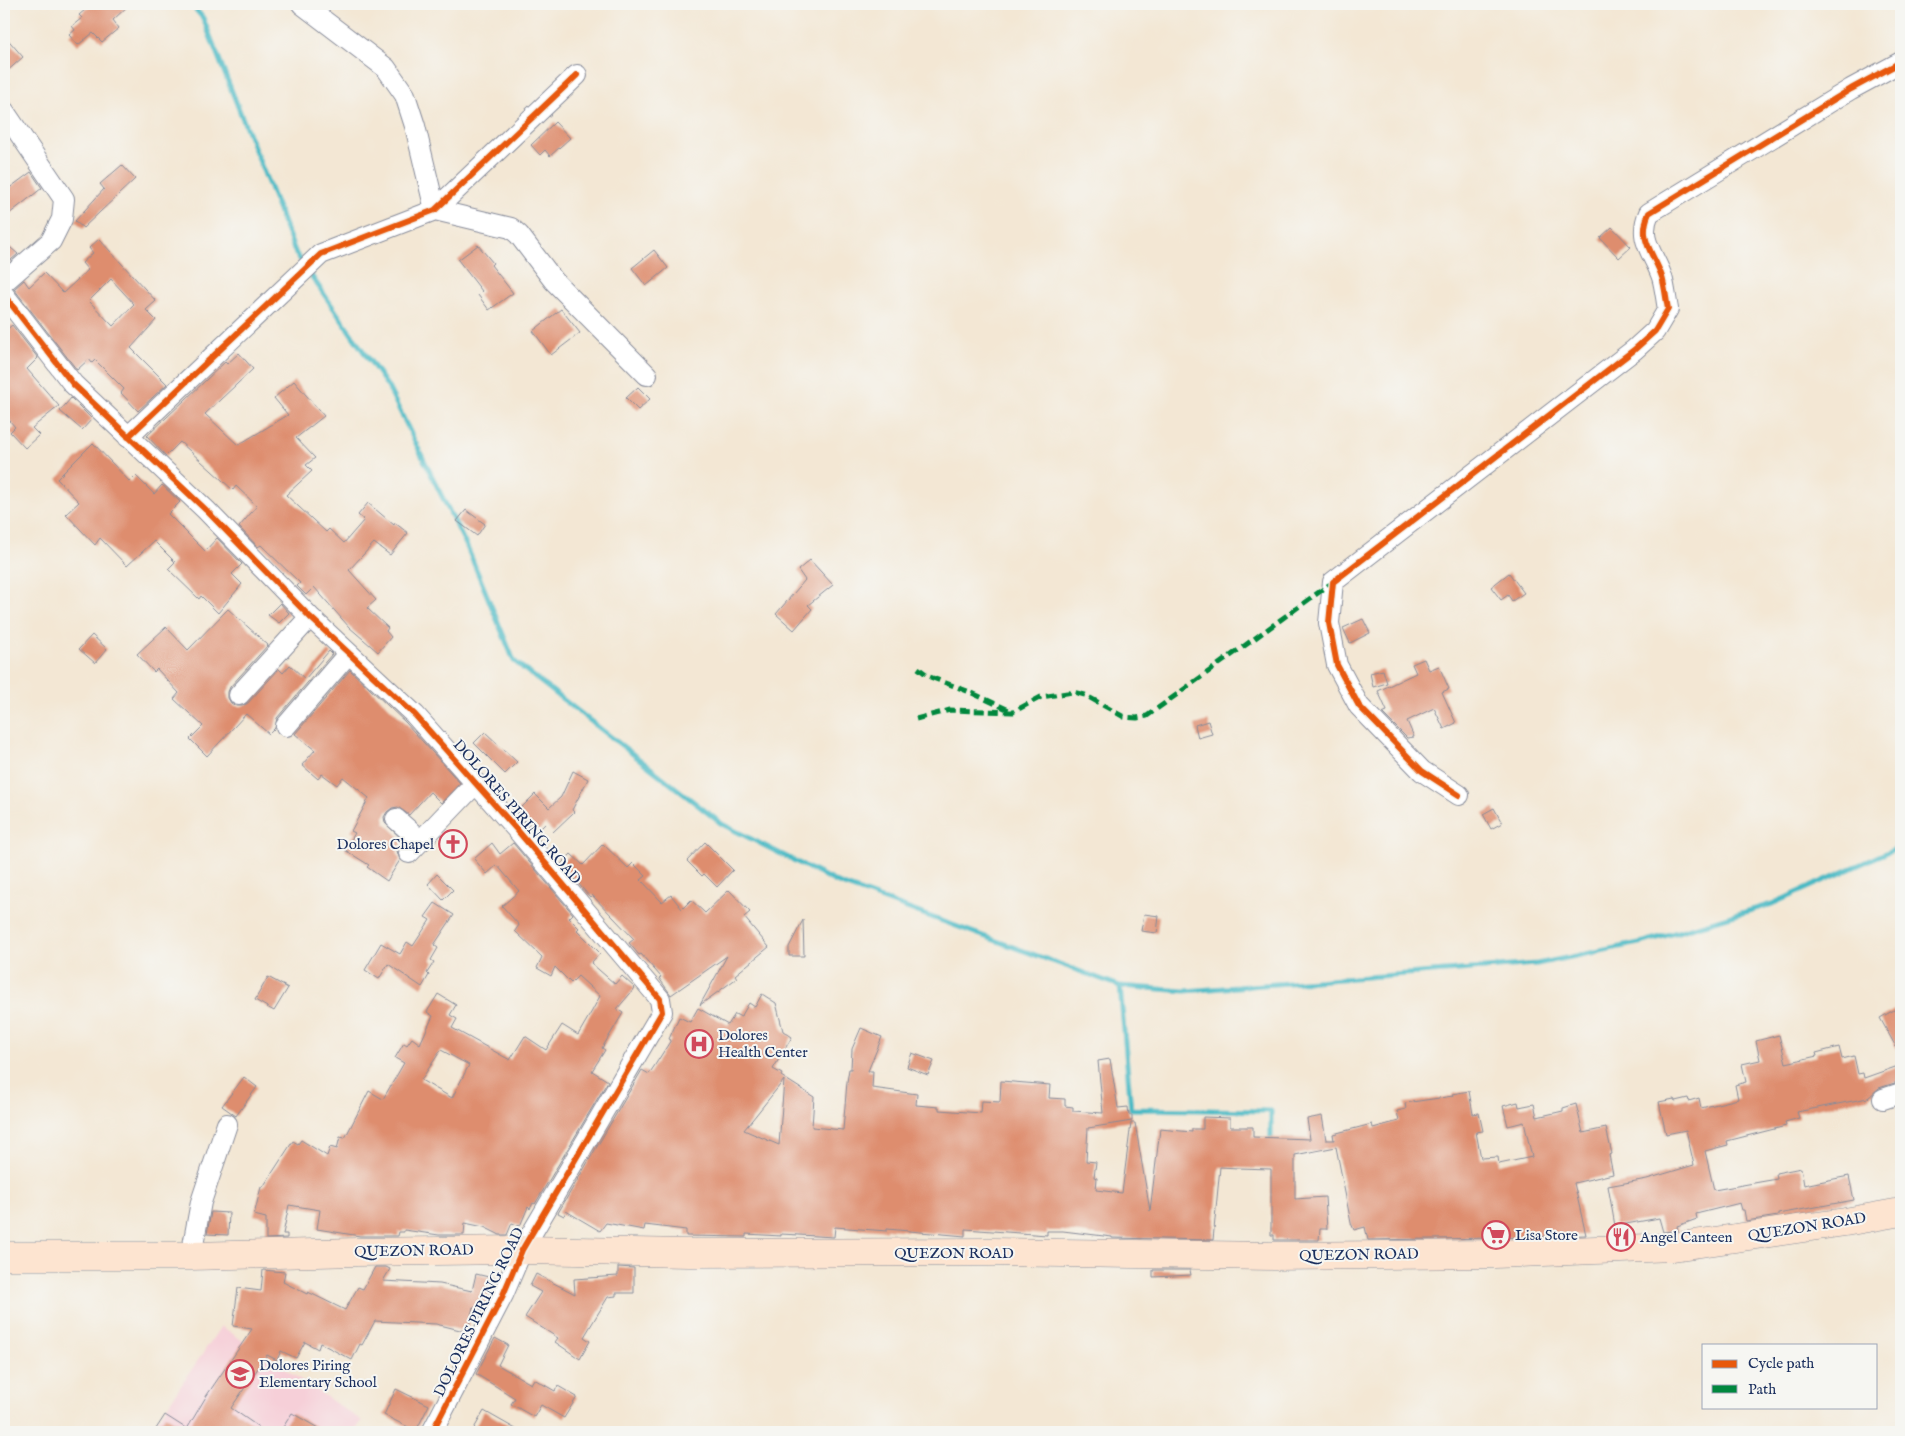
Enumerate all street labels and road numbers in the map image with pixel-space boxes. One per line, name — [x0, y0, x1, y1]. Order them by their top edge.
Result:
street label: DOLORES PIRING ROAD — [449, 736, 585, 888]
street label: QUEZON ROAD — [1746, 1208, 1868, 1246]
street label: DOLORES PIRING ROAD — [430, 1224, 528, 1400]
street label: QUEZON ROAD — [354, 1240, 474, 1262]
street label: QUEZON ROAD — [894, 1244, 1014, 1263]
street label: QUEZON ROAD — [1299, 1244, 1419, 1266]

